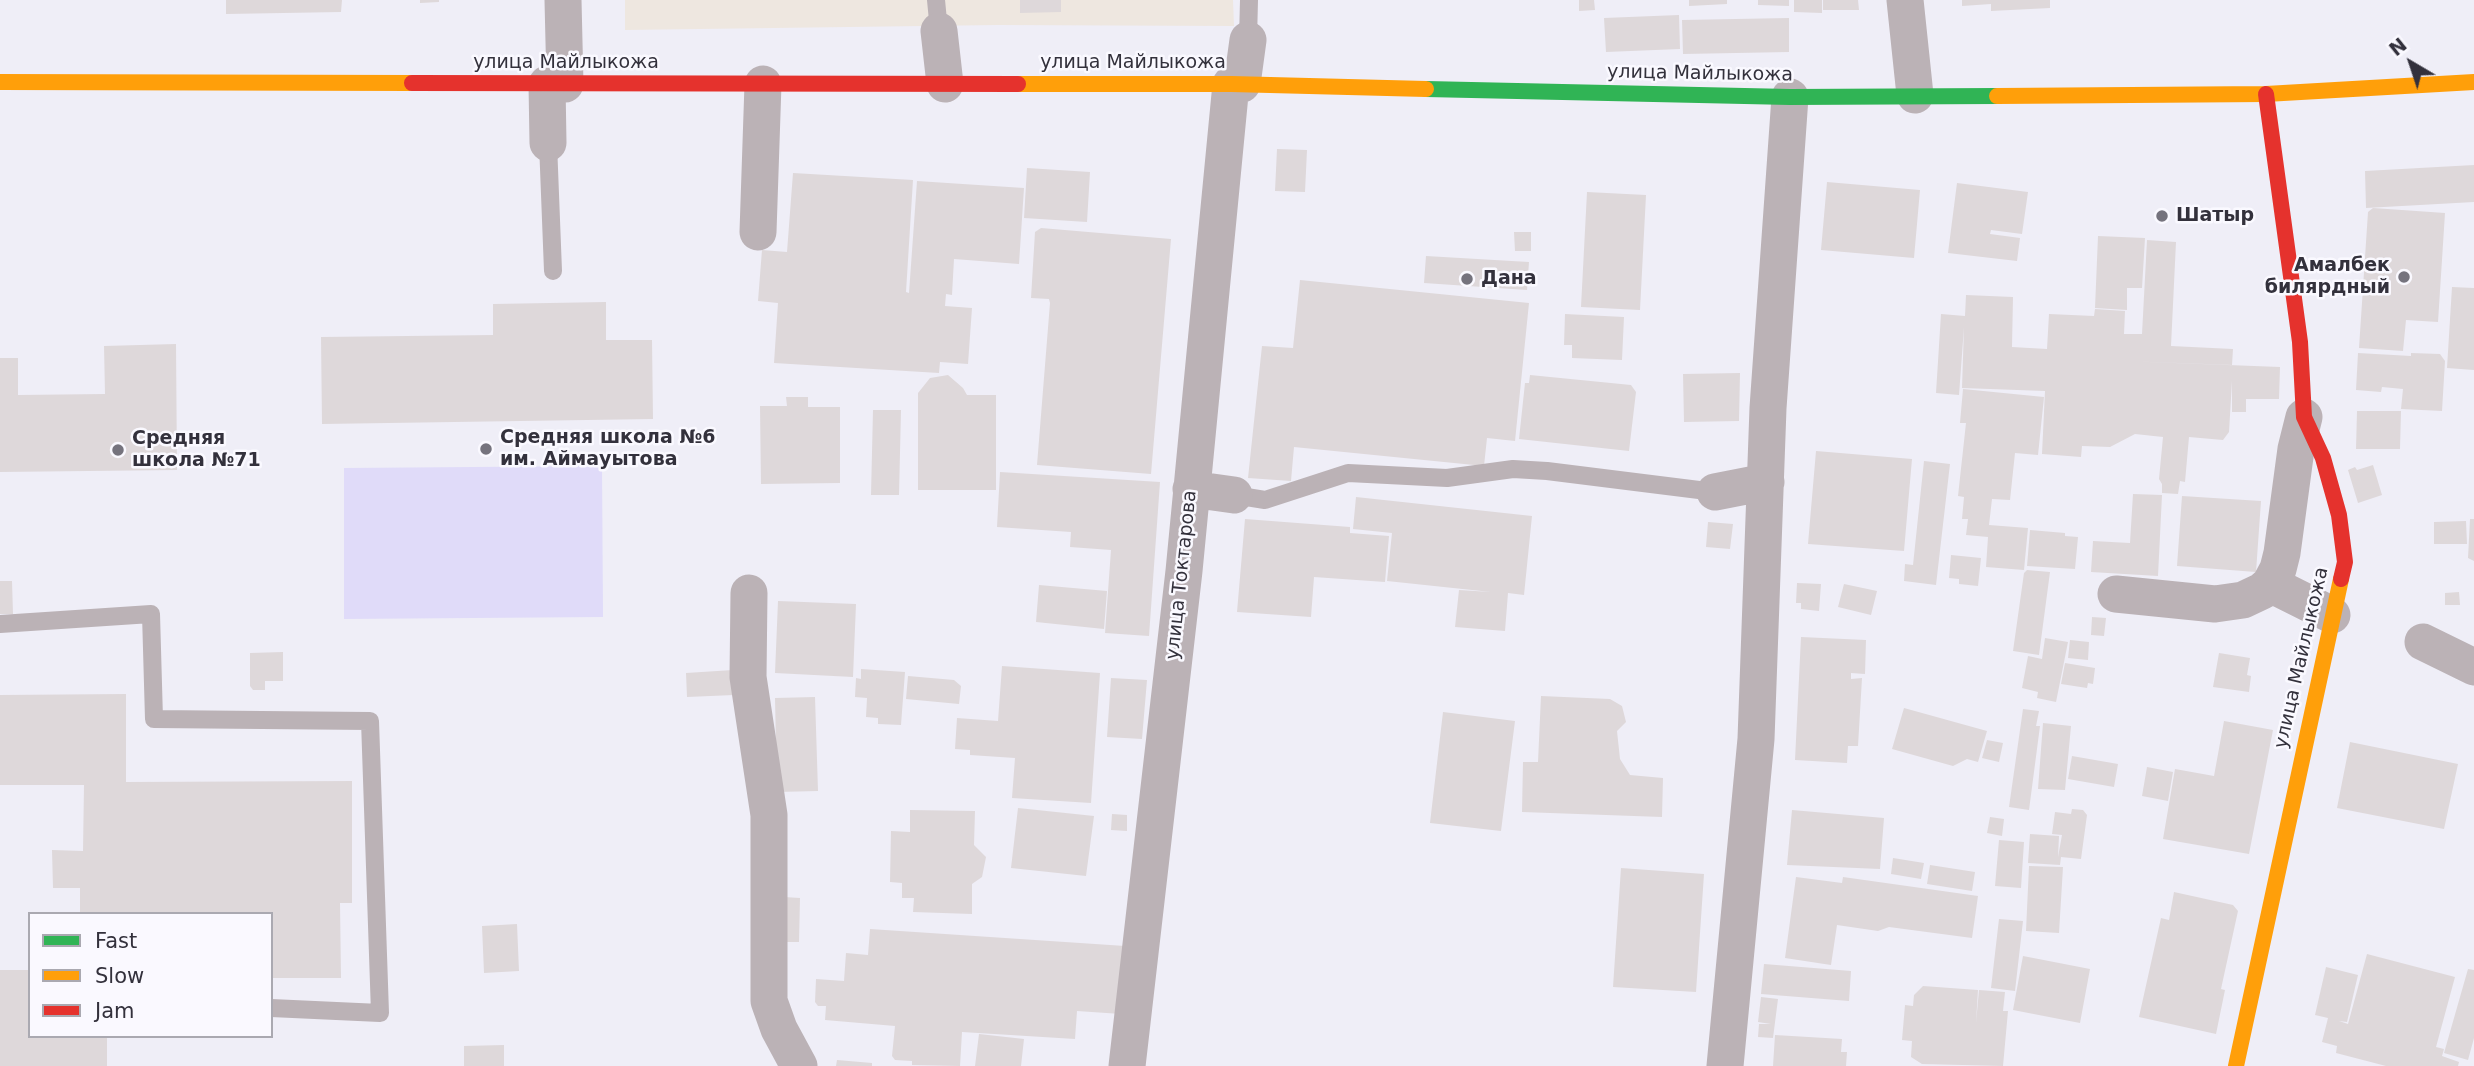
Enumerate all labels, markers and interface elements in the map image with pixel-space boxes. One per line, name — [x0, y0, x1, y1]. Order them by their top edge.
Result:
north arrow — [2376, 28, 2446, 98]
text: N — [2385, 33, 2411, 60]
street label: улица Майлыкожа — [473, 52, 659, 74]
street label: улица Майлыкожа — [1040, 52, 1226, 74]
street label: улица Майлыкожа — [1607, 61, 1793, 87]
place label: Шатыр — [2176, 205, 2254, 227]
marker: Шатыр — [2154, 208, 2170, 224]
place label: Амалбек билярдный — [2265, 255, 2390, 299]
place label: Дана — [1481, 268, 1537, 290]
marker: Амалбек билярдный — [2396, 269, 2412, 285]
marker: Дана — [1459, 271, 1475, 287]
place label: Средняя школа №6 им. Аймауытова — [500, 427, 715, 471]
place label: Средняя школа №71 — [132, 428, 261, 472]
marker: Средняя школа №6 им. Аймауытова — [478, 441, 494, 457]
marker: Средняя школа №71 — [110, 442, 126, 458]
street label: улица Токтарова — [1162, 489, 1202, 661]
street label: улица Майлыкожа — [2270, 565, 2334, 751]
legend — [28, 912, 273, 1038]
text: Fast — [95, 929, 137, 953]
text: Slow — [95, 964, 144, 988]
text: Jam — [95, 999, 135, 1023]

